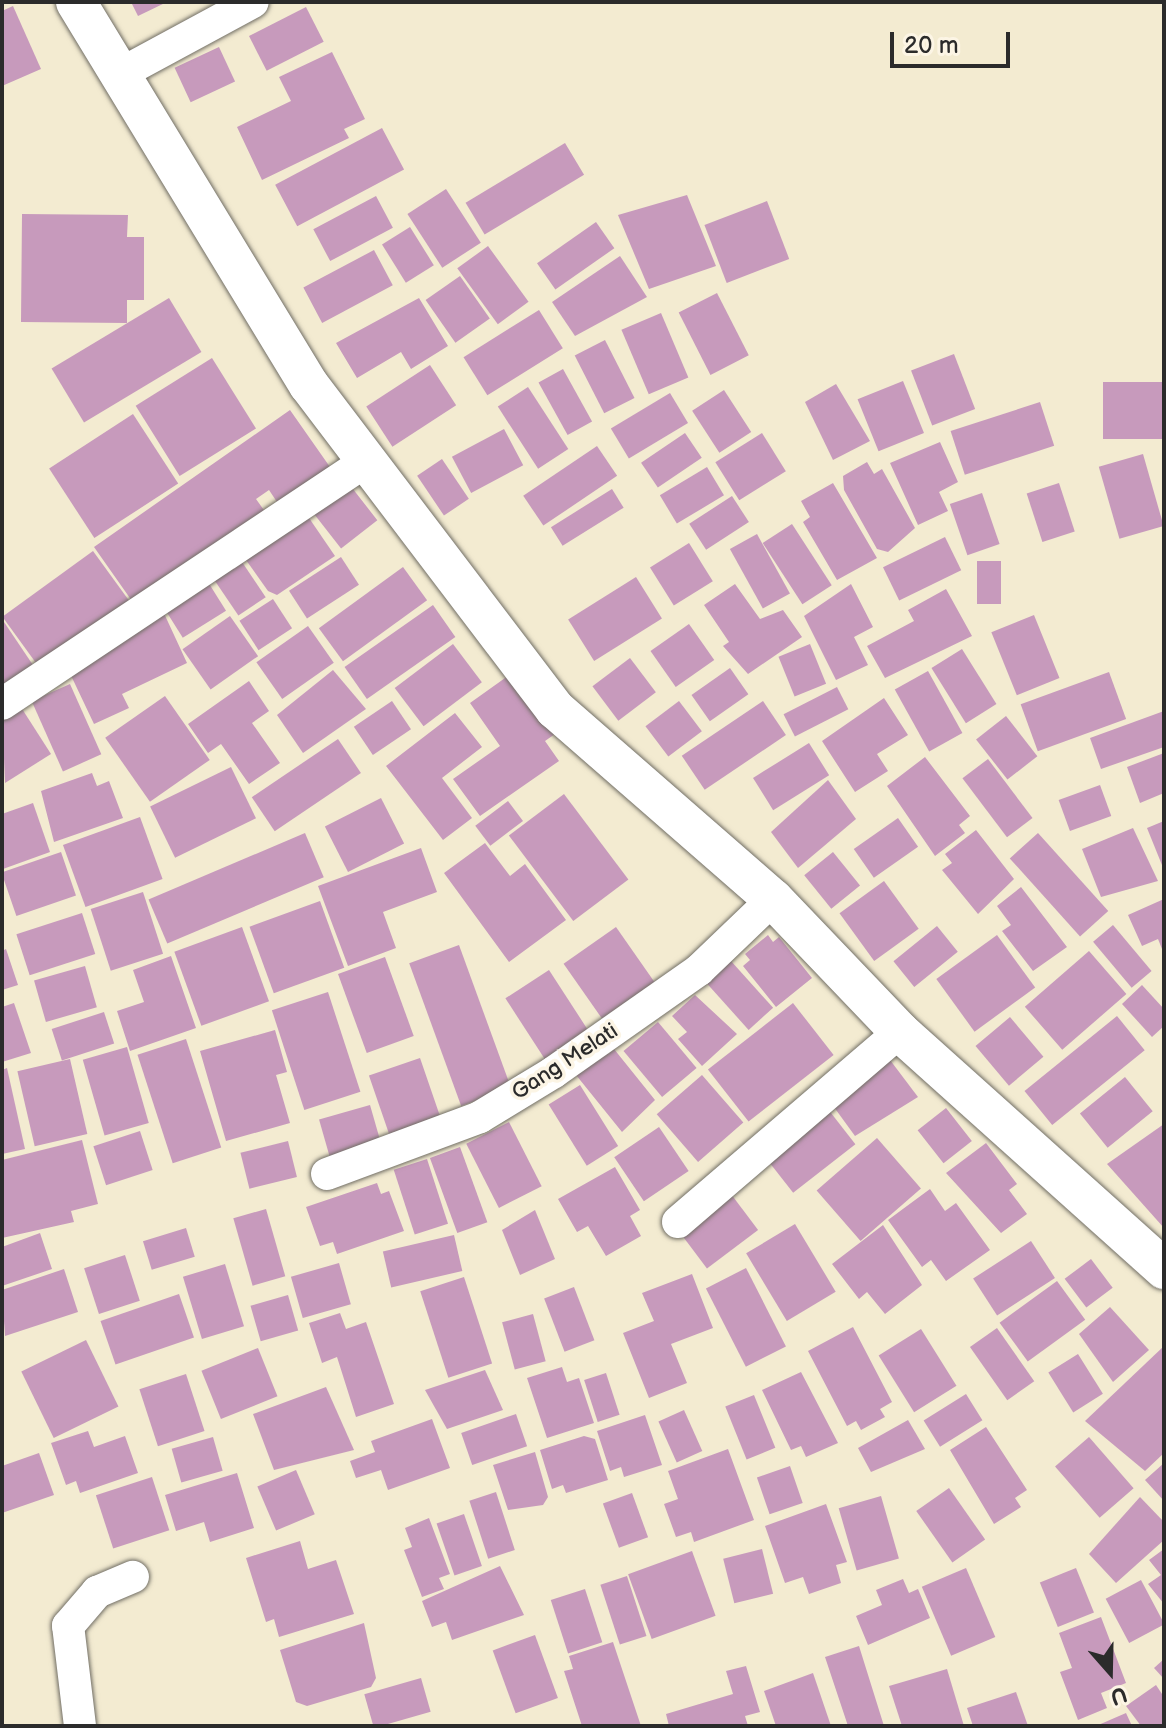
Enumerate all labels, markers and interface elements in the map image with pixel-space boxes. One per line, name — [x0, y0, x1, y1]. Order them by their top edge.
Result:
scale bar — [894, 16, 1014, 66]
text: 20 m — [904, 31, 959, 60]
street label: Gang Melati — [507, 1018, 623, 1106]
north arrow — [1070, 1632, 1150, 1712]
text: U — [1106, 1680, 1130, 1710]

